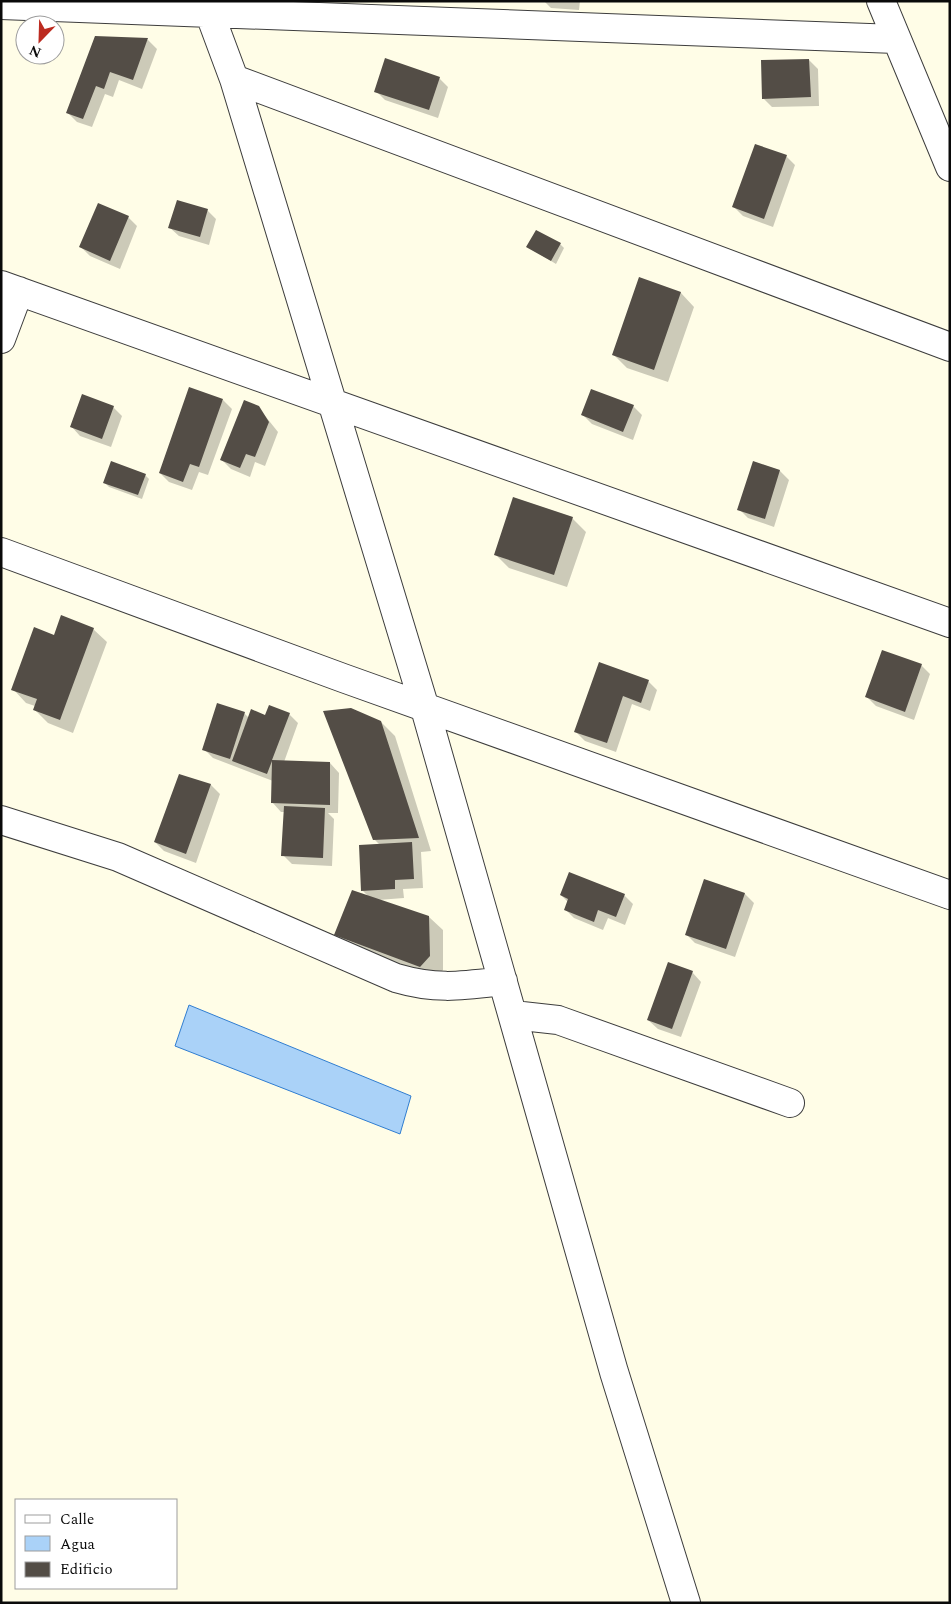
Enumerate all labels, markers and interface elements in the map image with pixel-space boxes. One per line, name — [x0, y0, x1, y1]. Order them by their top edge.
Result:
north arrow — [15, 15, 65, 65]
text: N — [26, 40, 44, 63]
legend — [15, 1499, 178, 1589]
text: Calle — [60, 1508, 94, 1531]
text: Agua — [60, 1533, 96, 1556]
text: Edificio — [60, 1558, 113, 1581]

